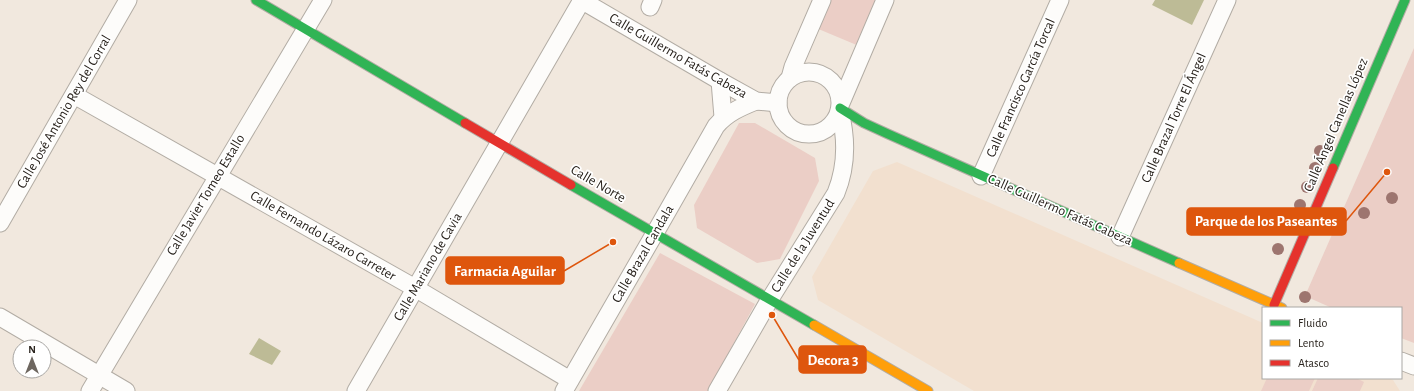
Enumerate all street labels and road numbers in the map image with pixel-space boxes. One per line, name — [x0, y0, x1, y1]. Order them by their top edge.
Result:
street label: Calle Guillermo Fatás Cabeza — [607, 11, 750, 101]
street label: Calle Francisco García Torcal — [984, 16, 1058, 160]
street label: Calle José Antonio Rey del Corral — [14, 33, 114, 191]
street label: Calle Brazal Torre El Ángel — [1136, 50, 1209, 185]
street label: Calle Ángel Canellas López — [1299, 55, 1371, 194]
street label: Calle Javier Tomeo Estallo — [164, 132, 248, 258]
street label: Calle Norte — [568, 163, 628, 205]
street label: Calle Guillermo Fatás Cabeza — [986, 172, 1135, 248]
street label: Calle Fernando Lázaro Carreter — [248, 189, 399, 284]
street label: Calle de la Juventud — [769, 197, 837, 295]
street label: Calle Brazal Candala — [609, 202, 677, 305]
street label: Calle Mariano de Cavia — [391, 210, 465, 324]

